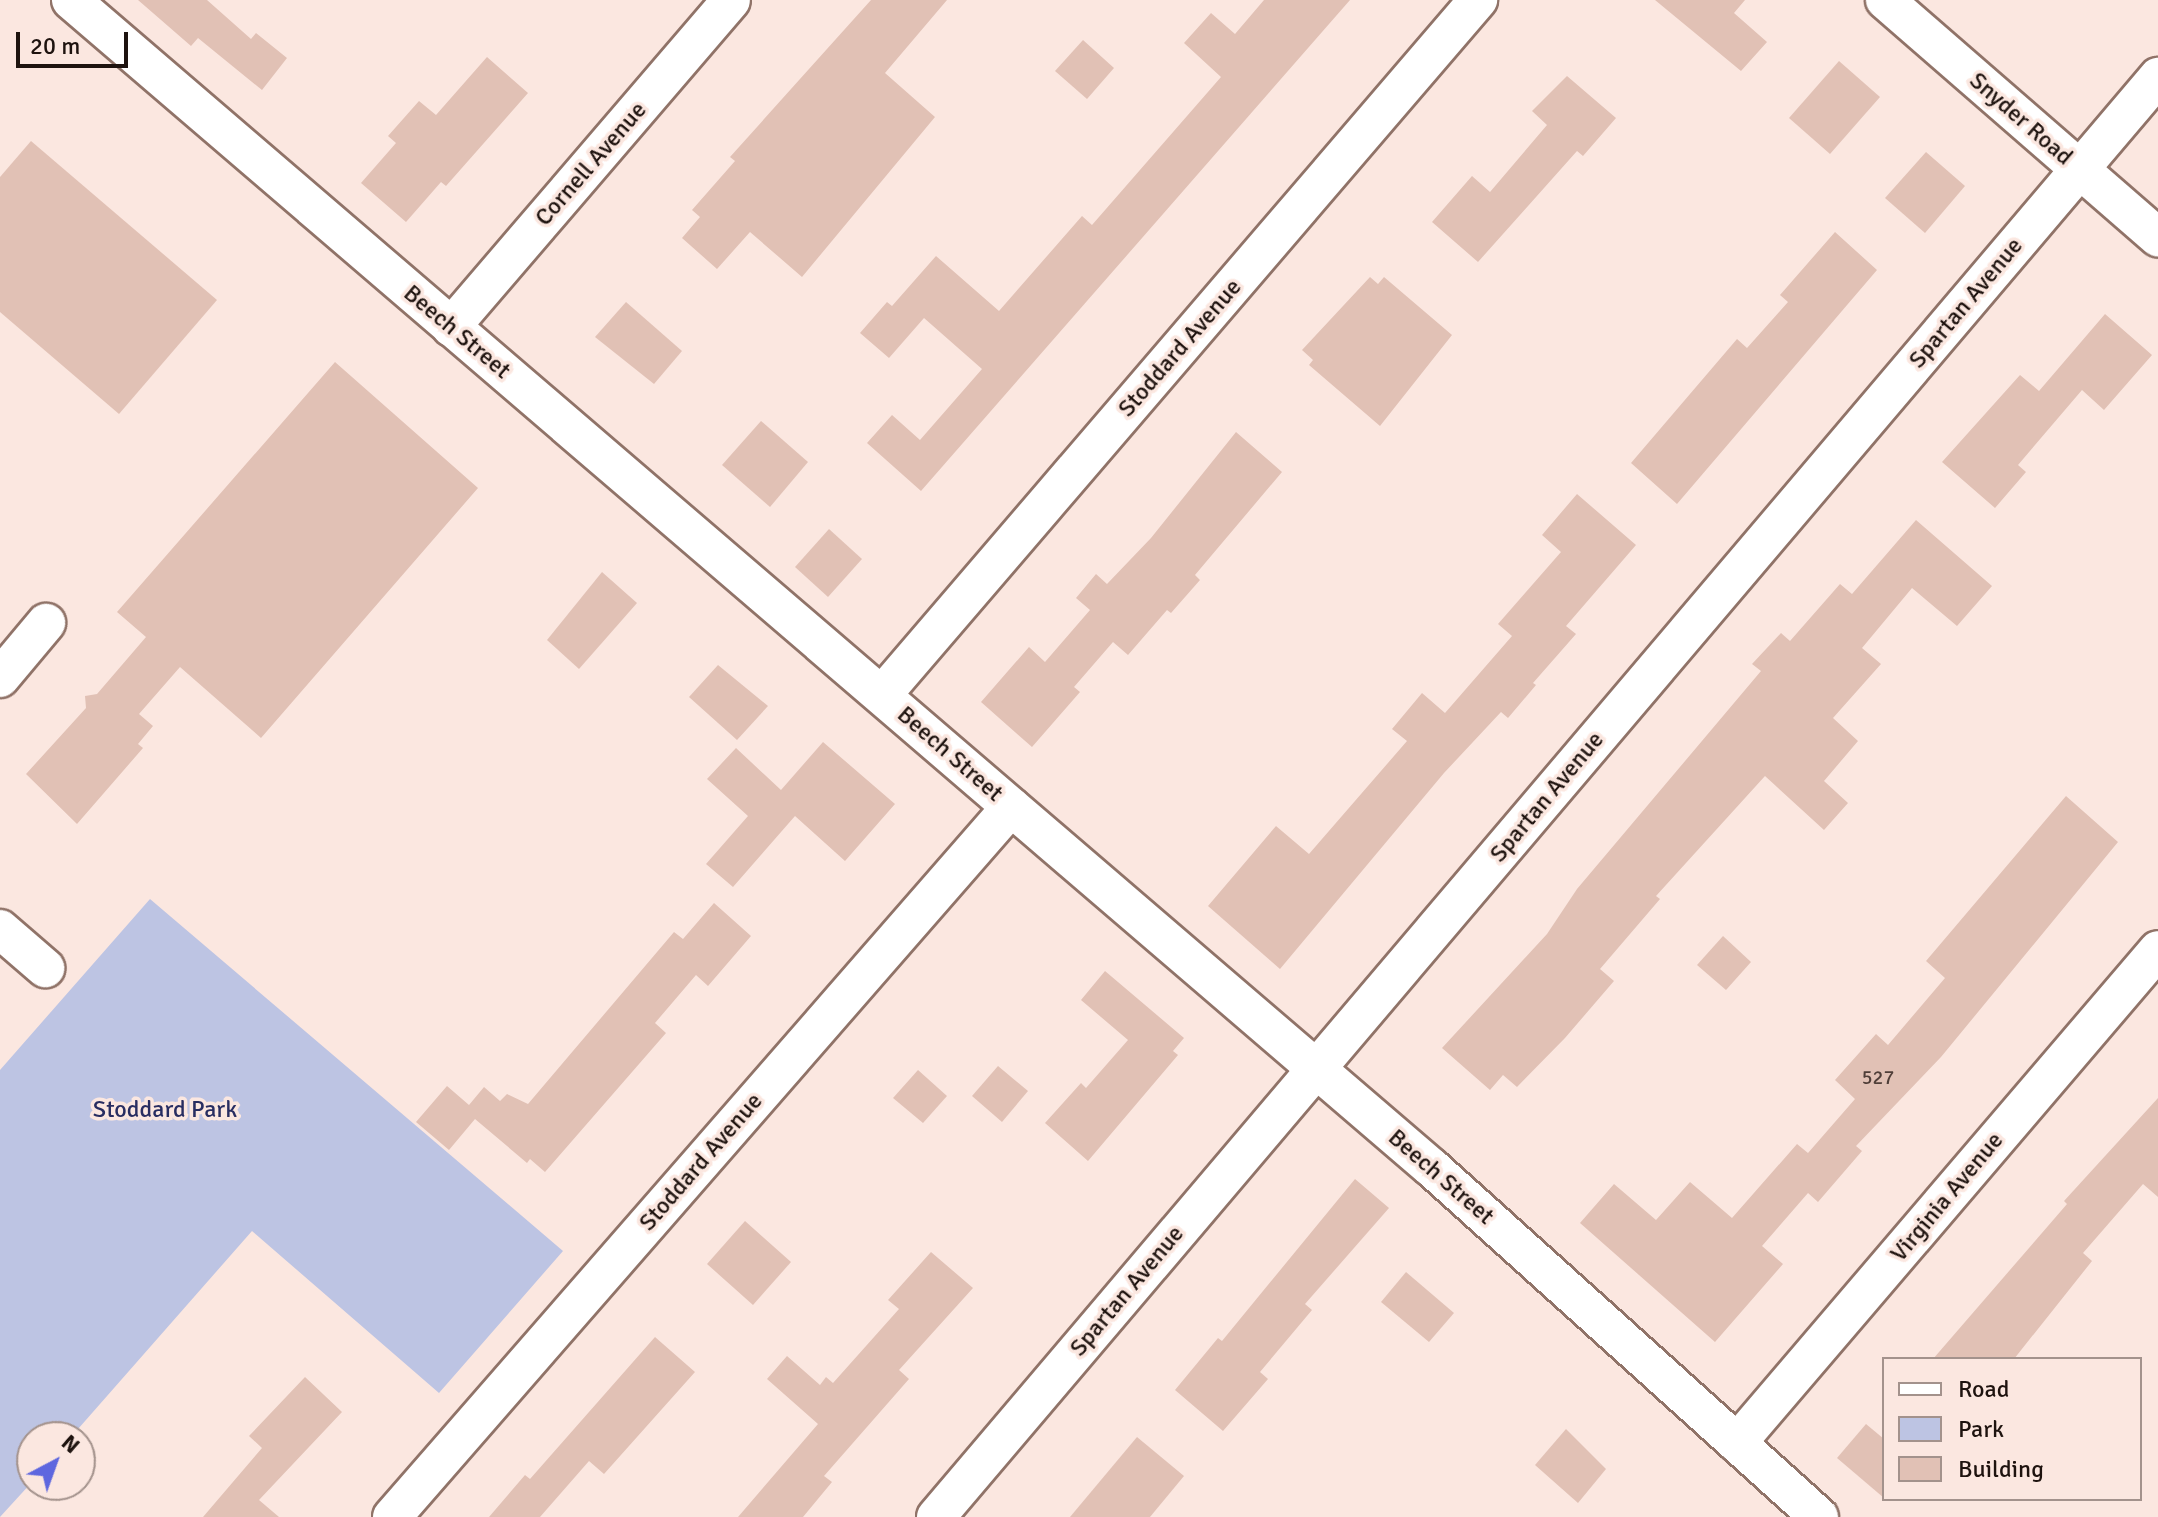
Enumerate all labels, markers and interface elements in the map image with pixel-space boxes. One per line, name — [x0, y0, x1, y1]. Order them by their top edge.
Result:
scale bar — [20, 16, 132, 66]
text: 20 m — [30, 31, 80, 61]
street label: Snyder Road — [1964, 66, 2078, 172]
street label: Cornell Avenue — [529, 96, 653, 232]
street label: Spartan Avenue — [1903, 232, 2029, 374]
street label: Stoddard Avenue — [1112, 273, 1248, 423]
street label: Beech Street — [398, 279, 516, 385]
street label: Beech Street — [891, 700, 1009, 808]
street label: Spartan Avenue — [1484, 726, 1610, 868]
house number: 527 — [1862, 1065, 1894, 1089]
street label: Stoddard Avenue — [633, 1087, 769, 1237]
park label: Stoddard Park — [93, 1096, 237, 1124]
street label: Beech Street — [1382, 1123, 1500, 1231]
street label: Virginia Avenue — [1885, 1126, 2009, 1268]
street label: Spartan Avenue — [1064, 1220, 1190, 1362]
legend — [1882, 1357, 2142, 1501]
text: Road — [1958, 1374, 2009, 1404]
text: Park — [1958, 1414, 2004, 1444]
north arrow — [16, 1421, 96, 1501]
text: N — [56, 1429, 85, 1459]
text: Building — [1958, 1454, 2044, 1484]

